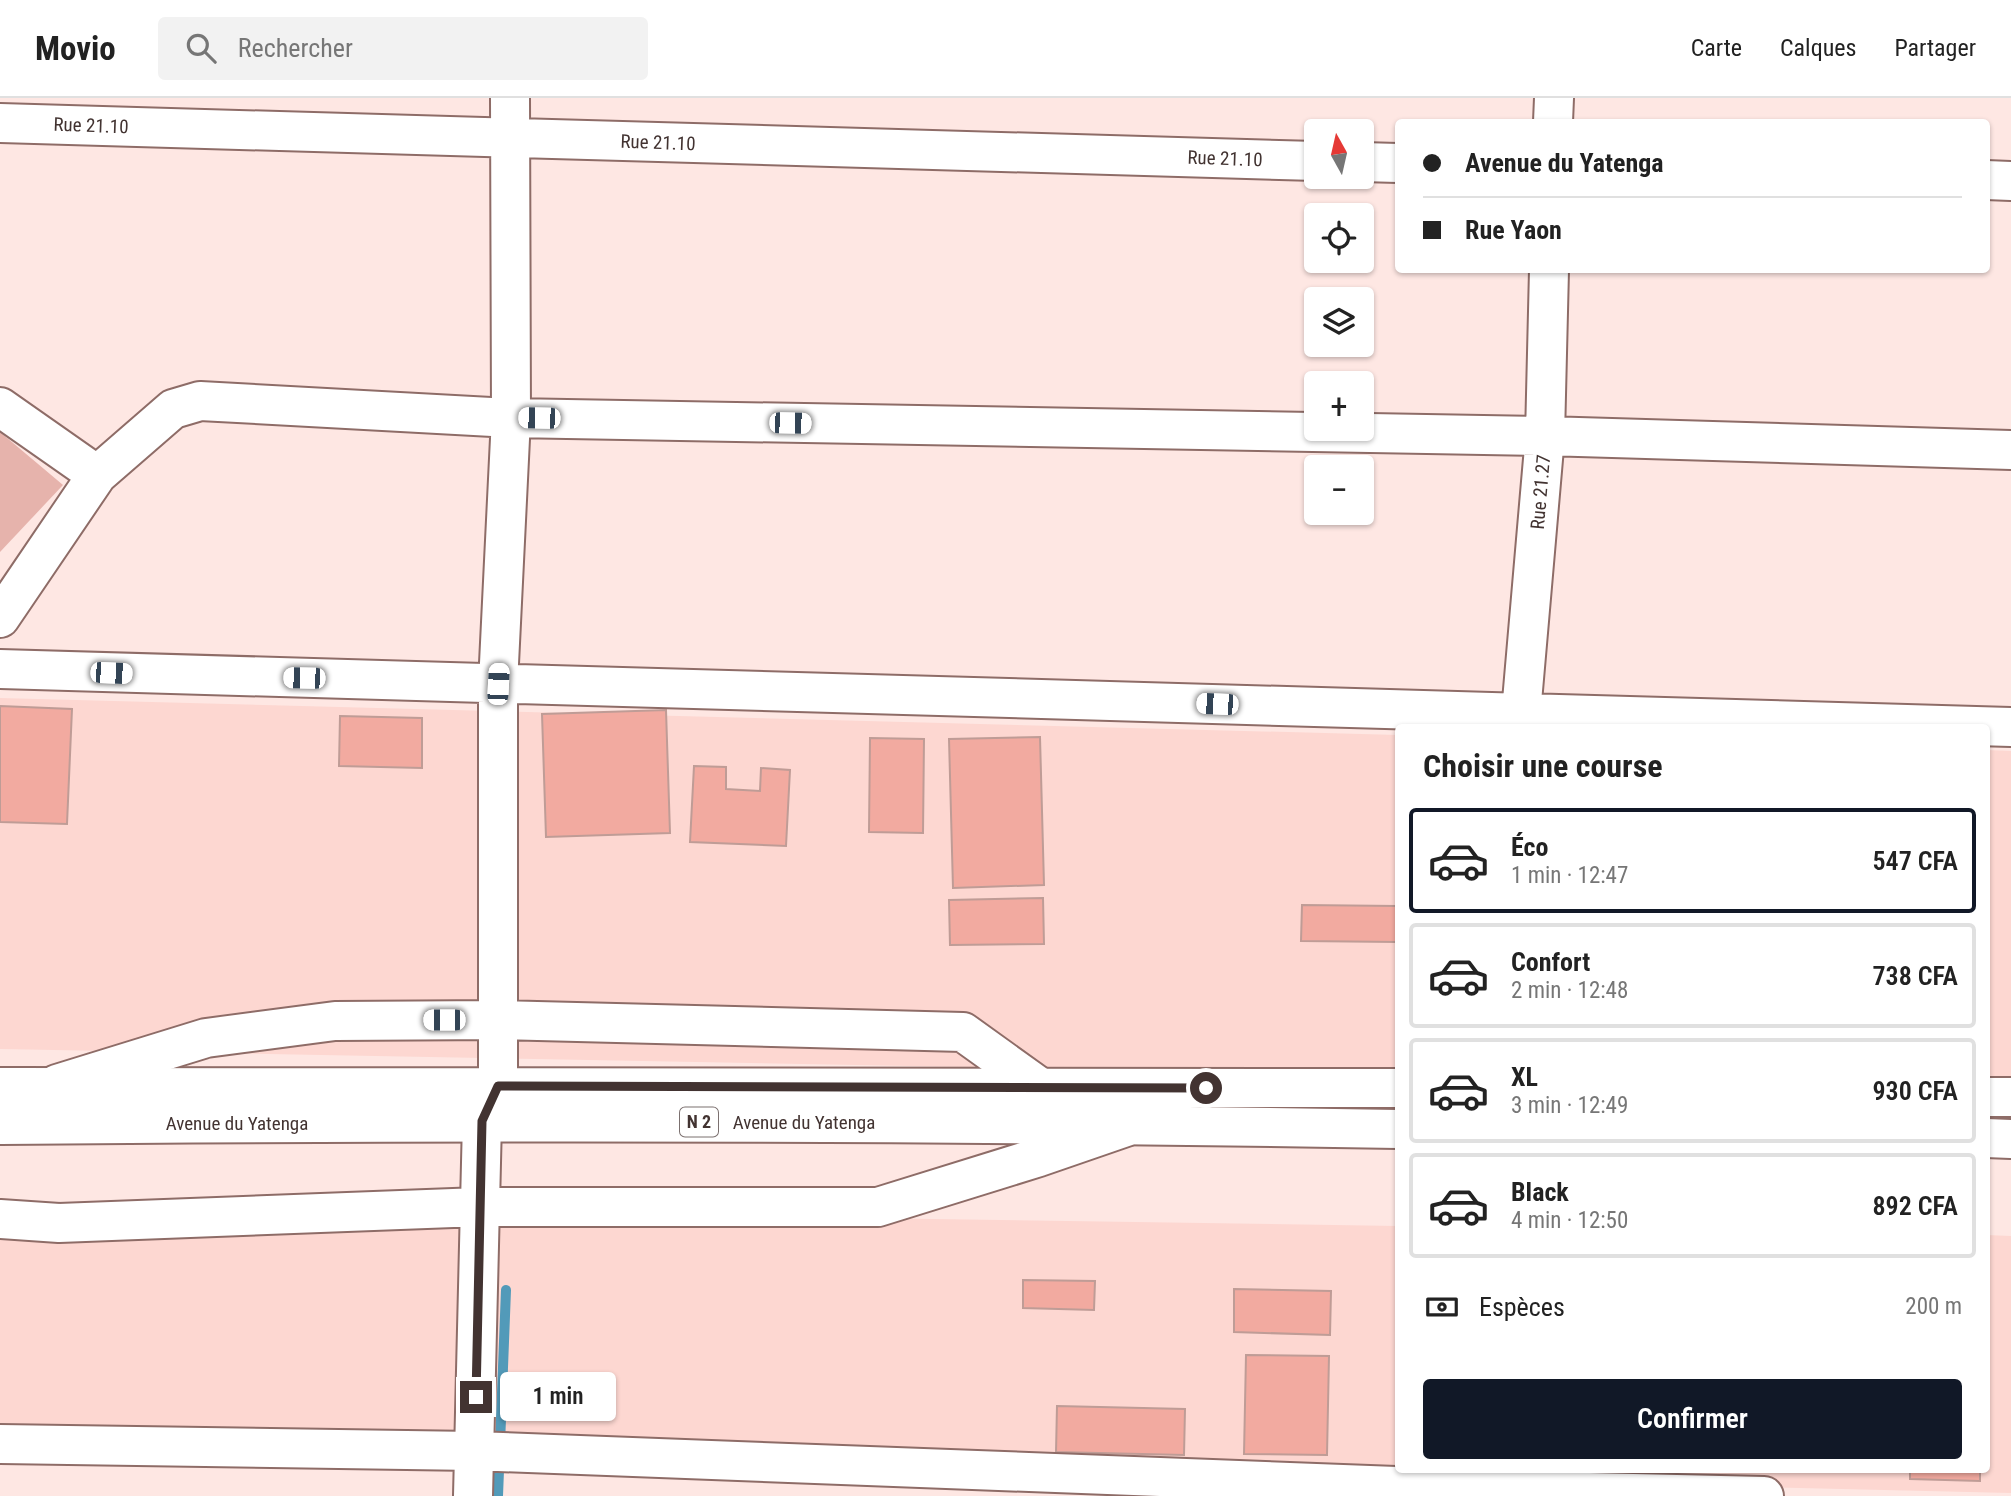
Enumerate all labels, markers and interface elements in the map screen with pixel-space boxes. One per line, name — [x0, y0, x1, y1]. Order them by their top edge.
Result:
search box — [158, 17, 648, 80]
text: Movio — [35, 29, 116, 68]
icon: search — [182, 29, 220, 67]
text: Rechercher — [238, 33, 353, 63]
text: Carte — [1691, 34, 1742, 62]
text: Calques — [1780, 34, 1856, 62]
text: Partager — [1894, 34, 1976, 62]
street label: Rue 21.10 — [53, 113, 129, 138]
north arrow — [1304, 119, 1374, 189]
map controls — [1304, 119, 1374, 525]
street label: Rue 21.10 — [620, 130, 696, 155]
street label: Rue 21.10 — [1187, 146, 1263, 171]
text: Avenue du Yatenga — [1465, 148, 1664, 178]
button: locate — [1304, 203, 1374, 273]
text: Rue Yaon — [1465, 215, 1562, 245]
button: layers — [1304, 287, 1374, 357]
button: + — [1304, 371, 1374, 441]
car — [518, 407, 561, 429]
car — [769, 412, 812, 434]
street label: Rue 21.27 — [1526, 454, 1555, 530]
button: − — [1304, 455, 1374, 525]
car — [90, 662, 133, 684]
car — [487, 662, 510, 706]
car — [283, 667, 326, 689]
car — [1196, 693, 1239, 715]
text: Choisir une course — [1423, 747, 1663, 785]
icon: car — [1427, 829, 1490, 892]
text: Éco — [1511, 832, 1548, 862]
text: 547 CFA — [1873, 846, 1958, 876]
text: 1 min · 12:47 — [1511, 862, 1628, 889]
icon: car — [1427, 944, 1490, 1007]
text: Confort — [1511, 947, 1590, 977]
text: 738 CFA — [1873, 961, 1958, 991]
text: 2 min · 12:48 — [1511, 977, 1628, 1004]
car — [424, 1010, 466, 1031]
icon: car — [1427, 1059, 1490, 1122]
text: XL — [1511, 1062, 1538, 1092]
route start — [1190, 1072, 1222, 1104]
text: 930 CFA — [1873, 1076, 1958, 1106]
text: 3 min · 12:49 — [1511, 1092, 1628, 1119]
road number: N 2 — [680, 1107, 718, 1136]
street label: Avenue du Yatenga — [733, 1111, 875, 1134]
street label: Avenue du Yatenga — [166, 1112, 308, 1135]
icon: car — [1427, 1174, 1490, 1237]
text: Black — [1511, 1177, 1569, 1207]
text: 892 CFA — [1873, 1191, 1958, 1221]
text: 4 min · 12:50 — [1511, 1207, 1628, 1234]
icon: cash — [1423, 1288, 1461, 1326]
text: Espèces — [1479, 1292, 1565, 1322]
text: 200 m — [1905, 1293, 1962, 1320]
callout: 1 min — [500, 1372, 616, 1422]
button: Confirmer — [1423, 1379, 1962, 1459]
route end — [460, 1381, 492, 1413]
text: 1 min — [533, 1383, 583, 1410]

